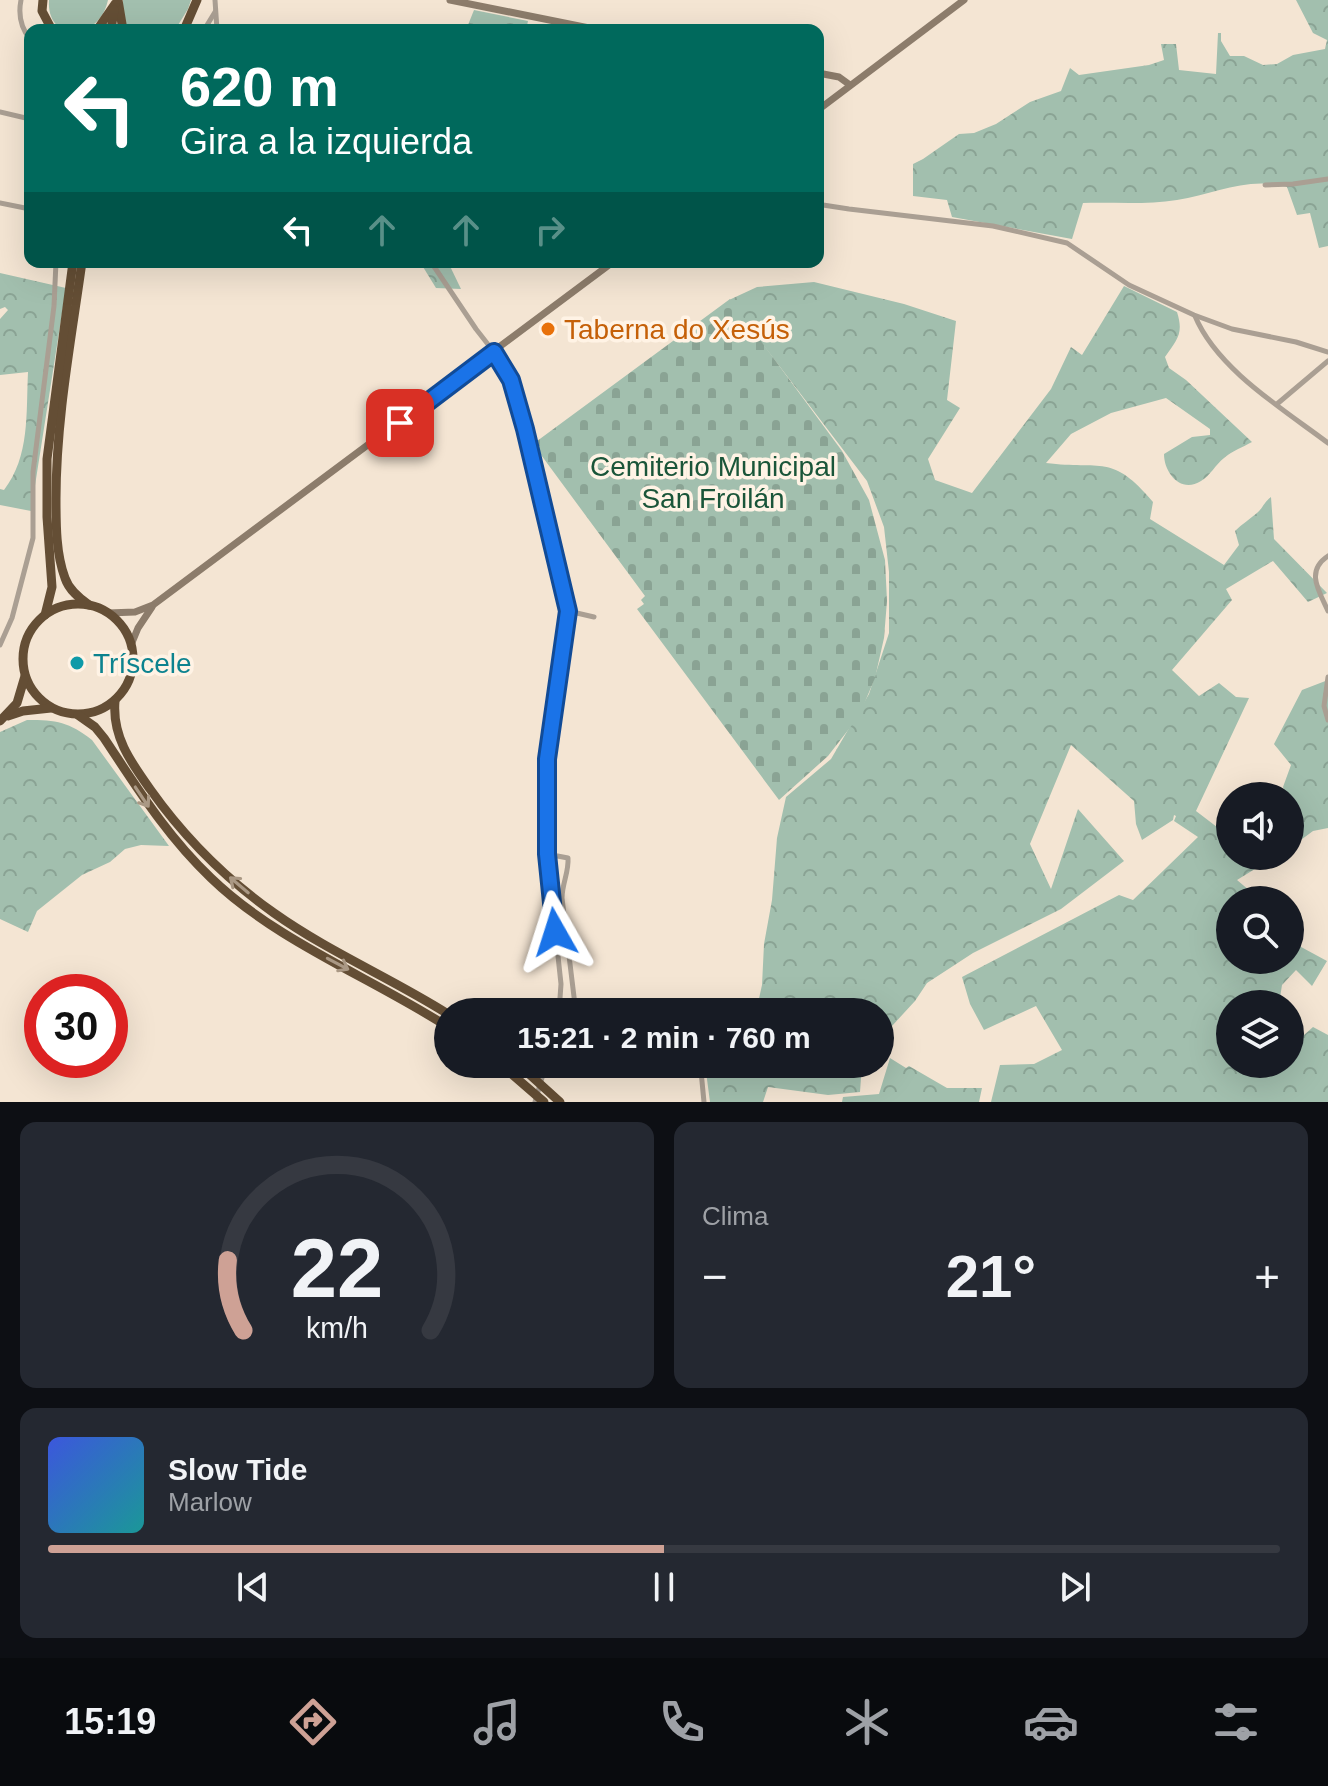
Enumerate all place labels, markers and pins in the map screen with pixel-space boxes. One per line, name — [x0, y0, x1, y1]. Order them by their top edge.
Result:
place label: Taberna do Xesús — [564, 314, 790, 345]
marker: Taberna do Xesús — [539, 320, 557, 338]
pin — [366, 389, 434, 457]
place label: Tríscele — [93, 648, 192, 679]
marker: Tríscele — [68, 654, 86, 672]

